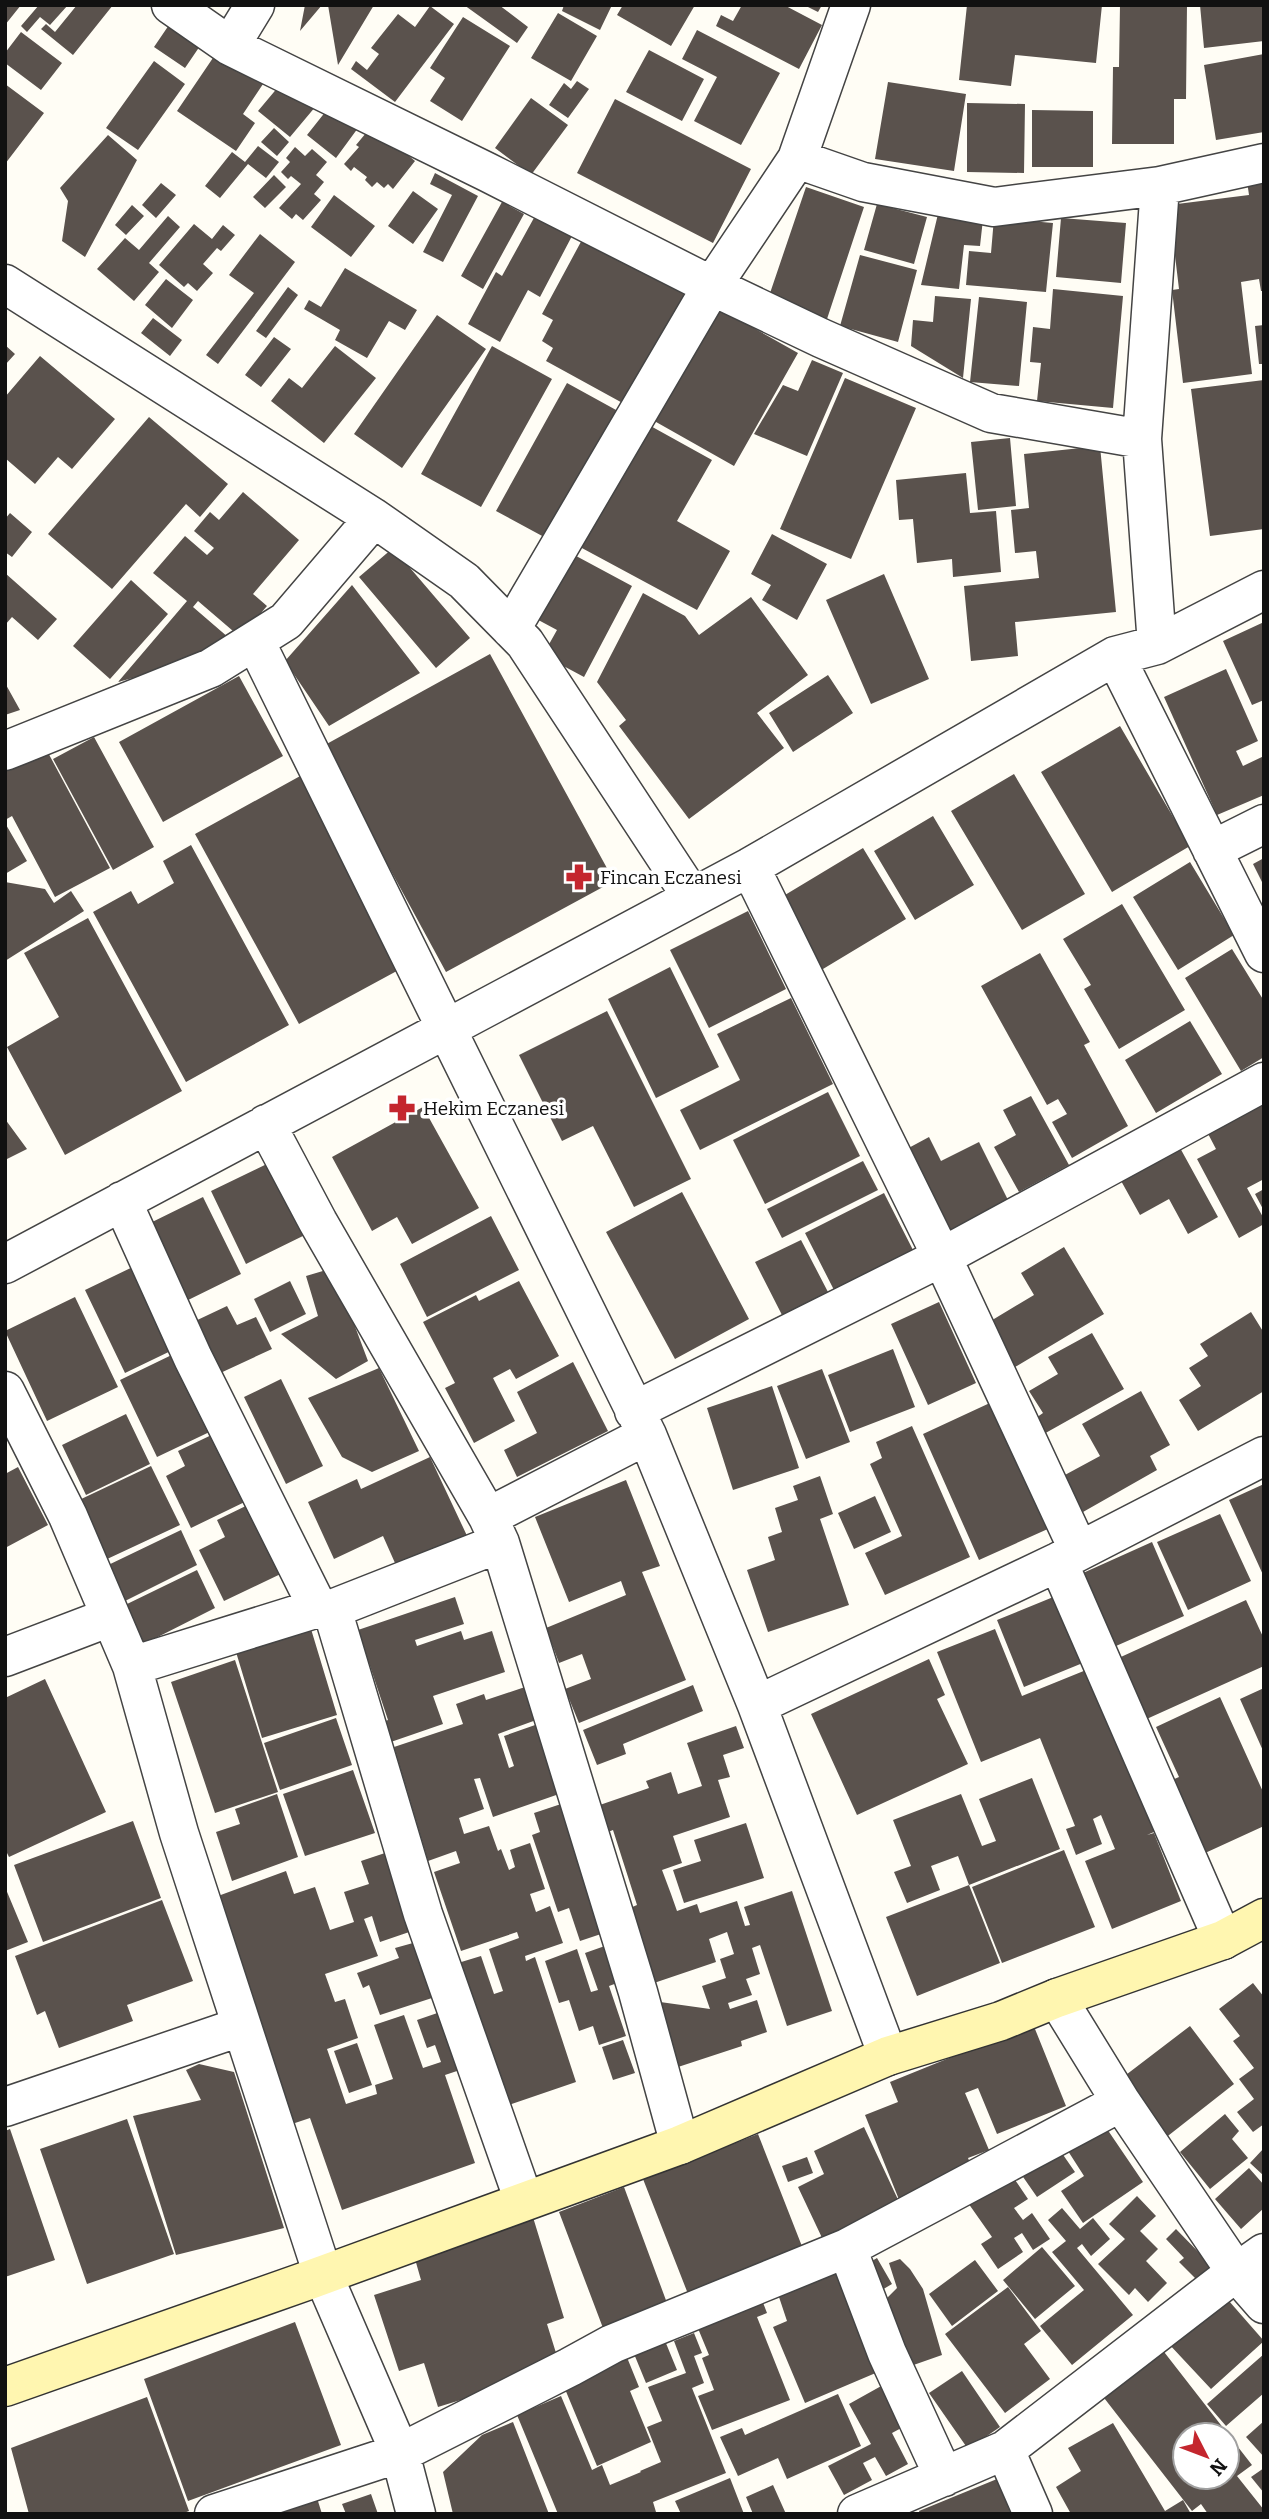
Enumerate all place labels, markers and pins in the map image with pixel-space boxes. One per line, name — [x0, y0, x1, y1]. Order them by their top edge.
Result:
pharmacy icon: Fincan Eczanesi — [564, 862, 594, 892]
place label: Fincan Eczanesi — [600, 866, 742, 889]
pharmacy icon: Hekim Eczanesi — [387, 1093, 417, 1123]
place label: Hekim Eczanesi — [423, 1097, 565, 1120]

